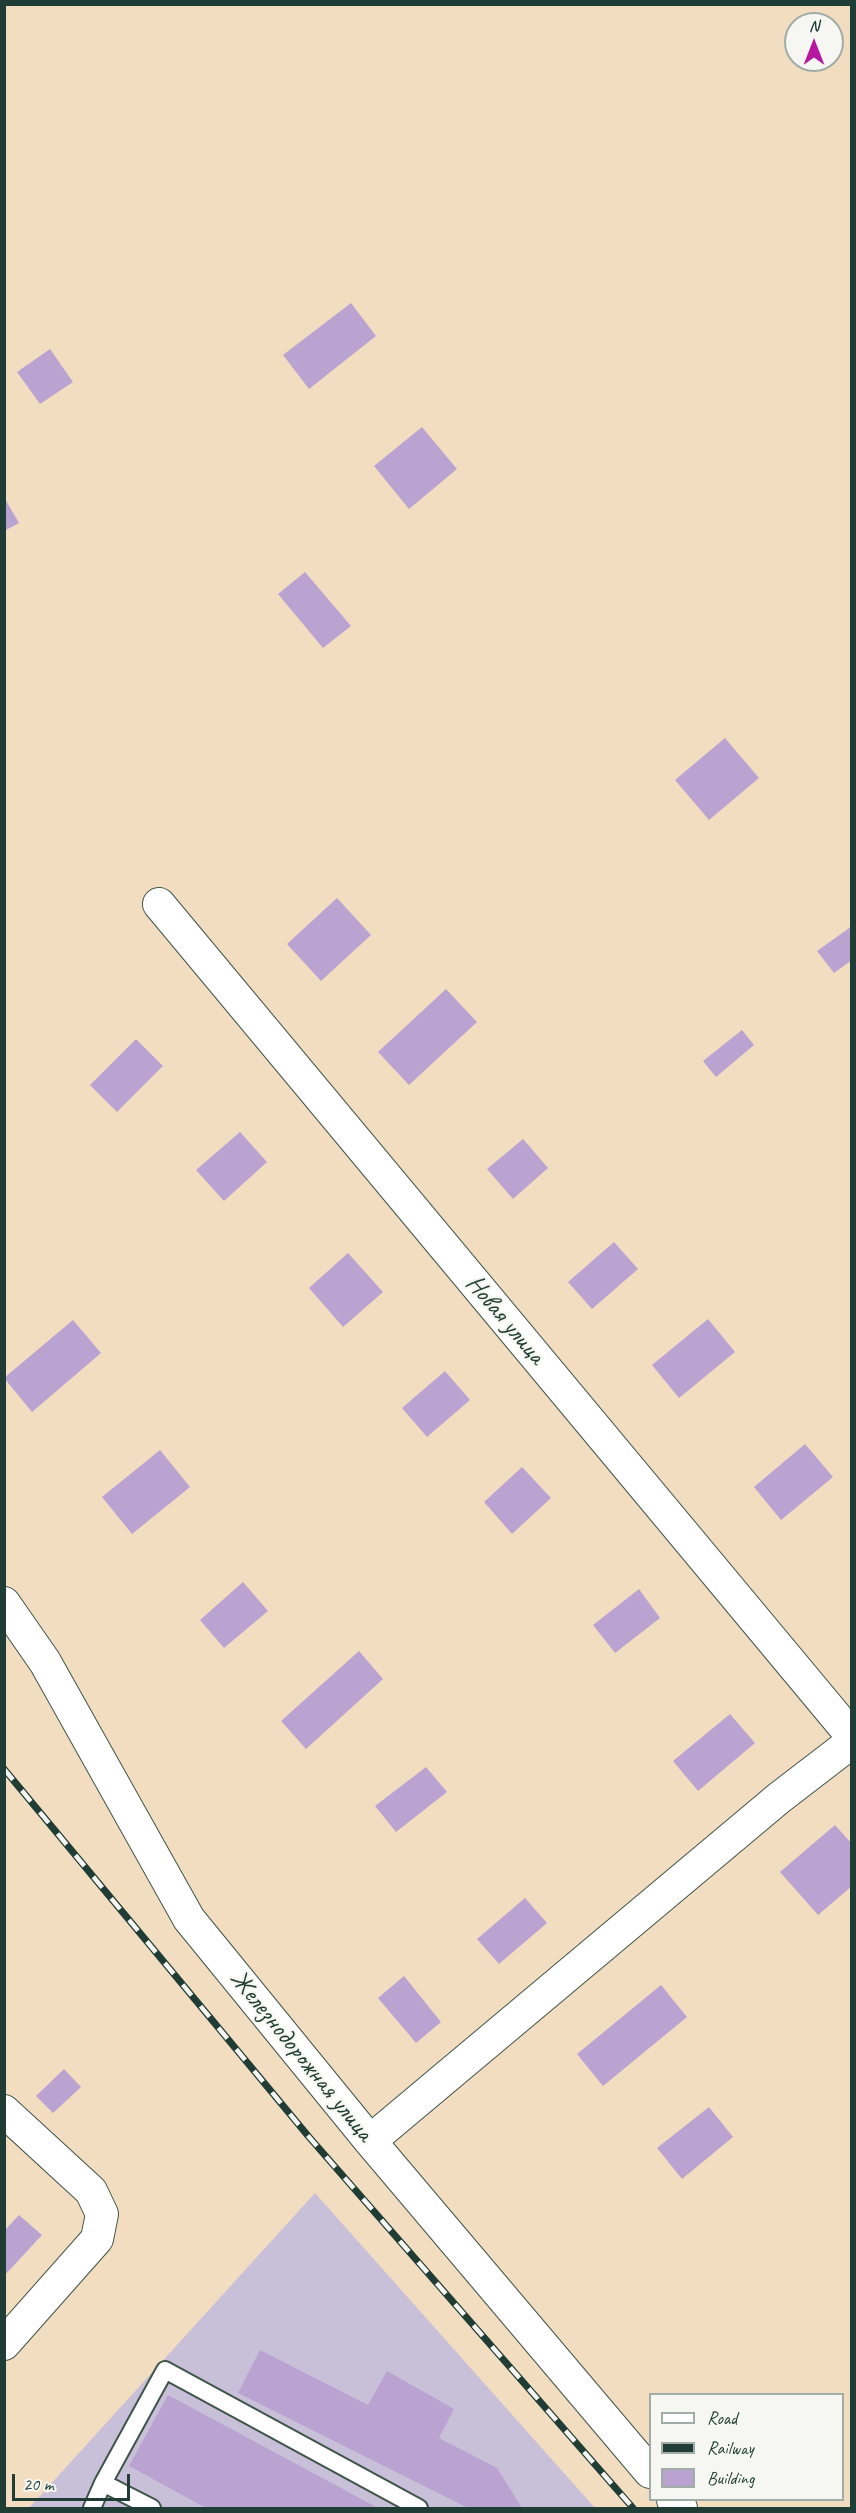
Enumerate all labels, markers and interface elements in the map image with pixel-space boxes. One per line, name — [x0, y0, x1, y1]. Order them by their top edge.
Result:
north arrow — [784, 12, 844, 72]
text: N — [809, 16, 819, 36]
street label: Новая улица — [459, 1269, 551, 1371]
street label: Железнодорожная улица — [222, 1964, 380, 2148]
legend — [649, 2393, 844, 2501]
text: Road — [707, 2407, 737, 2429]
text: Railway — [707, 2437, 754, 2459]
scale bar — [15, 2462, 134, 2500]
text: Building — [707, 2467, 754, 2489]
text: 20 m — [23, 2473, 54, 2495]

